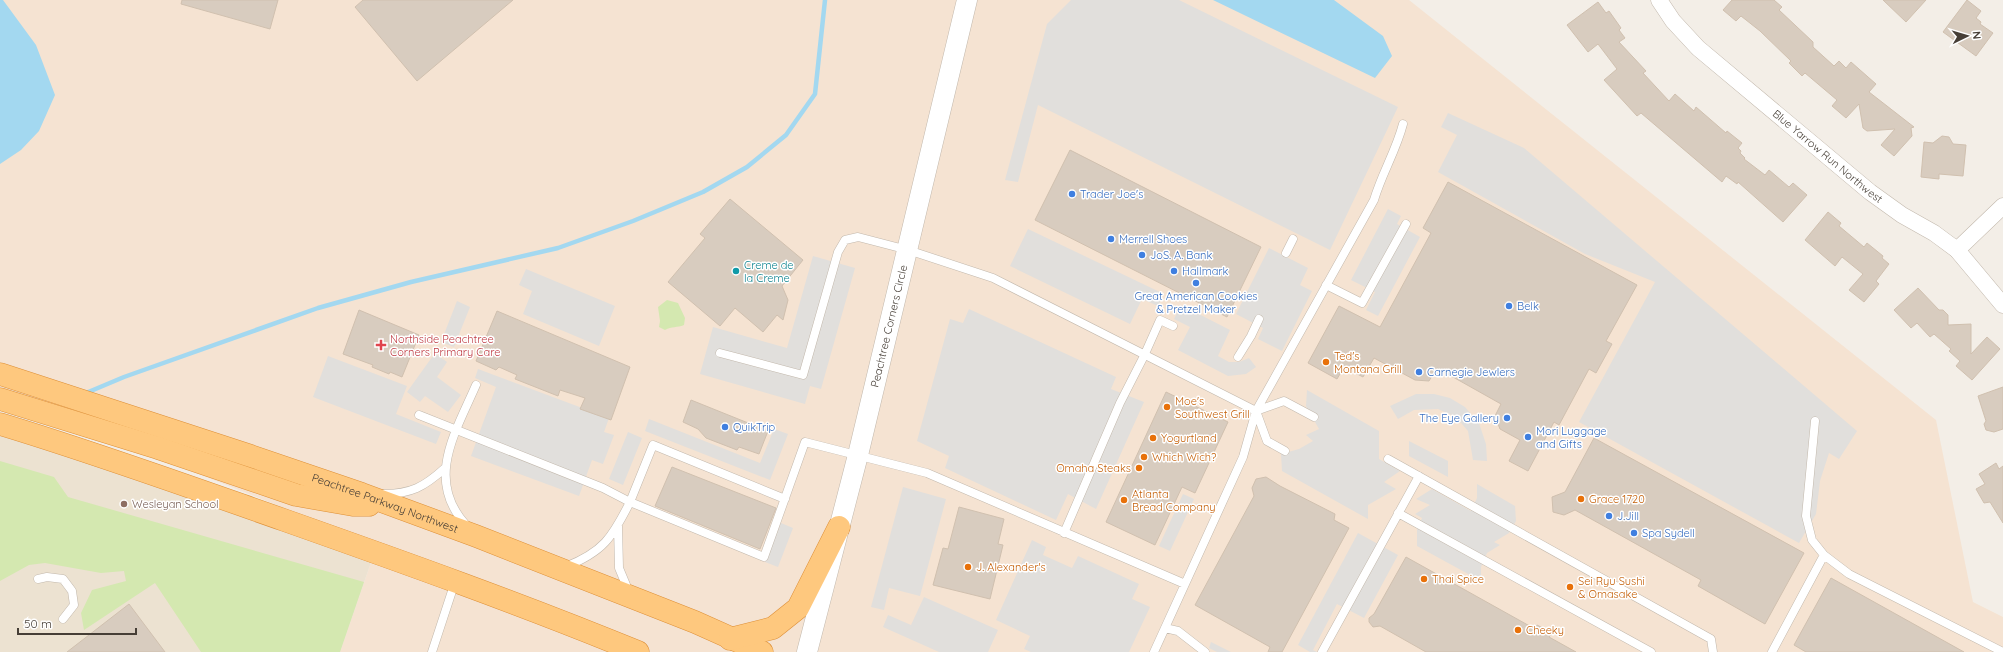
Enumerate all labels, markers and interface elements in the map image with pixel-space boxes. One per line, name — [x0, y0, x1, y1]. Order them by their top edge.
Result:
north arrow — [1947, 16, 1987, 56]
text: N — [1970, 30, 1984, 40]
street label: Blue Yarrow Run Northwest — [1770, 106, 1886, 206]
place label: Trader Joe's — [1080, 187, 1143, 201]
marker: Trader Joe's — [1067, 189, 1077, 199]
place label: Merrell Shoes — [1119, 232, 1187, 246]
marker: Merrell Shoes — [1106, 234, 1116, 244]
place label: JoS. A. Bank — [1150, 248, 1212, 262]
marker: JoS. A. Bank — [1137, 250, 1147, 260]
place label: Creme de la Creme — [744, 258, 794, 285]
street label: Peachtree Corners Circle — [867, 263, 910, 389]
place label: Hallmark — [1182, 264, 1229, 278]
marker: Creme de la Creme — [731, 266, 741, 276]
marker: Hallmark — [1169, 266, 1179, 276]
marker: Great American Cookies & Pretzel Maker — [1191, 278, 1201, 288]
place label: Great American Cookies & Pretzel Maker — [1134, 289, 1258, 316]
place label: Belk — [1517, 299, 1539, 313]
marker: Belk — [1504, 301, 1514, 311]
place label: Northside Peachtree Corners Primary Care — [390, 332, 500, 359]
marker: Northside Peachtree Corners Primary Care — [375, 339, 387, 351]
place label: Ted's Montana Grill — [1334, 349, 1402, 376]
marker: Ted's Montana Grill — [1321, 357, 1331, 367]
place label: Carnegie Jewlers — [1427, 365, 1515, 379]
marker: Carnegie Jewlers — [1414, 367, 1424, 377]
place label: Moe's Southwest Grill — [1175, 394, 1250, 421]
marker: Moe's Southwest Grill — [1162, 402, 1172, 412]
place label: The Eye Gallery — [1419, 411, 1499, 425]
marker: The Eye Gallery — [1502, 413, 1512, 423]
place label: QuikTrip — [733, 420, 776, 434]
marker: QuikTrip — [720, 422, 730, 432]
place label: Mori Luggage and Gifts — [1536, 424, 1607, 451]
place label: Yogurtland — [1161, 431, 1217, 445]
marker: Mori Luggage and Gifts — [1523, 432, 1533, 442]
marker: Yogurtland — [1148, 433, 1158, 443]
place label: Which Wich? — [1152, 450, 1216, 464]
marker: Which Wich? — [1139, 452, 1149, 462]
place label: Omaha Steaks — [1056, 461, 1131, 475]
marker: Omaha Steaks — [1134, 463, 1144, 473]
street label: Peachtree Parkway Northwest — [310, 470, 460, 536]
place label: Atlanta Bread Company — [1132, 487, 1216, 514]
place label: Grace 1720 — [1589, 492, 1645, 506]
marker: Grace 1720 — [1576, 494, 1586, 504]
marker: Atlanta Bread Company — [1119, 495, 1129, 505]
place label: Wesleyan School — [132, 497, 219, 511]
marker: Wesleyan School — [119, 499, 129, 509]
place label: J.Jill — [1617, 509, 1639, 523]
marker: J.Jill — [1604, 511, 1614, 521]
place label: Spa Sydell — [1642, 526, 1695, 540]
marker: Spa Sydell — [1629, 528, 1639, 538]
place label: J. Alexander's — [976, 560, 1046, 574]
marker: J. Alexander's — [963, 562, 973, 572]
place label: Thai Spice — [1432, 572, 1484, 586]
marker: Thai Spice — [1419, 574, 1429, 584]
place label: Sei Ryu Sushi & Omasake — [1578, 574, 1645, 601]
marker: Sei Ryu Sushi & Omasake — [1565, 582, 1575, 592]
scale bar — [18, 610, 136, 636]
text: 50 m — [24, 616, 52, 631]
place label: Cheeky — [1526, 623, 1564, 637]
marker: Cheeky — [1513, 625, 1523, 635]

